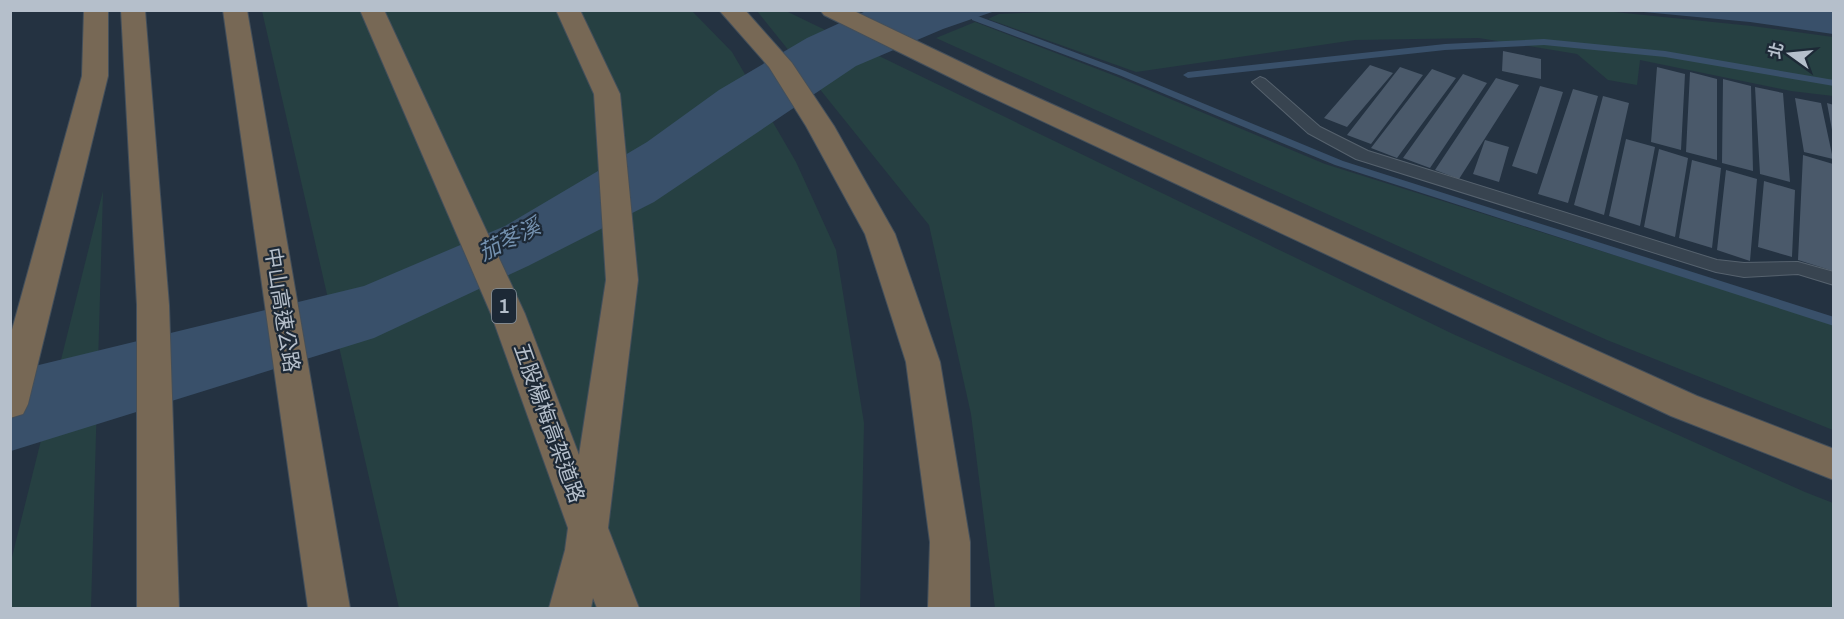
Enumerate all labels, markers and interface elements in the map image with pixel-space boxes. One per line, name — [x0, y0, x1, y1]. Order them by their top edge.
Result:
north arrow — [1760, 24, 1820, 84]
text: 北 — [1763, 40, 1788, 61]
water label: 茄苳溪 — [473, 209, 548, 267]
street label: 中山高速公路 — [258, 245, 307, 374]
road number: 1 — [492, 289, 516, 323]
street label: 五股楊梅高架道路 — [507, 339, 592, 507]

